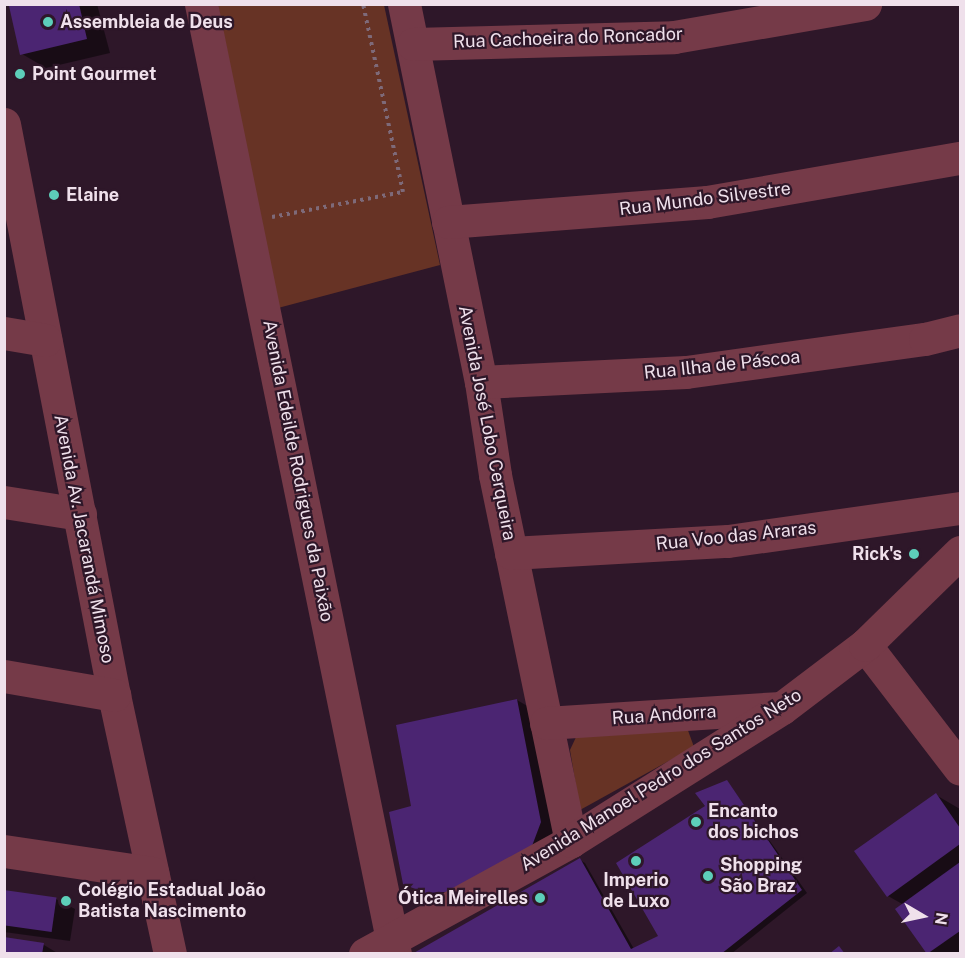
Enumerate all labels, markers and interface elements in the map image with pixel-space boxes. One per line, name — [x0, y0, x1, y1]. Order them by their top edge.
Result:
place label: Assembleia de Deus — [60, 11, 233, 33]
marker: Assembleia de Deus — [41, 15, 55, 29]
street label: Rua Cachoeira do Roncador — [453, 23, 683, 53]
place label: Point Gourmet — [32, 63, 156, 85]
marker: Point Gourmet — [13, 67, 27, 81]
street label: Rua Mundo Silvestre — [618, 178, 792, 220]
place label: Elaine — [66, 184, 119, 206]
marker: Elaine — [47, 188, 61, 202]
street label: Avenida José Lobo Cerqueira — [454, 304, 520, 542]
street label: Avenida Edeilde Rodrigues da Paixão — [258, 318, 338, 624]
street label: Rua Ilha de Páscoa — [643, 346, 801, 384]
street label: Avenida Av. Jacarandá Mimoso — [49, 413, 119, 665]
street label: Rua Voo das Araras — [654, 517, 818, 555]
place label: Rick's — [852, 543, 902, 565]
marker: Rick's — [907, 547, 921, 561]
street label: Avenida Manoel Pedro dos Santos Neto — [516, 684, 806, 876]
street label: Rua Andorra — [611, 701, 717, 729]
place label: Encanto dos bichos — [708, 801, 799, 844]
marker: Encanto dos bichos — [689, 815, 703, 829]
marker: Imperio de Luxo — [629, 854, 643, 868]
place label: Shopping São Braz — [720, 855, 802, 898]
marker: Shopping São Braz — [701, 869, 715, 883]
place label: Imperio de Luxo — [602, 870, 670, 912]
place label: Colégio Estadual João Batista Nascimento — [78, 880, 266, 922]
north arrow — [893, 886, 953, 946]
place label: Ótica Meirelles — [398, 887, 528, 909]
marker: Ótica Meirelles — [533, 891, 547, 905]
marker: Colégio Estadual João Batista Nascimento — [59, 894, 73, 908]
text: N — [931, 911, 952, 927]

